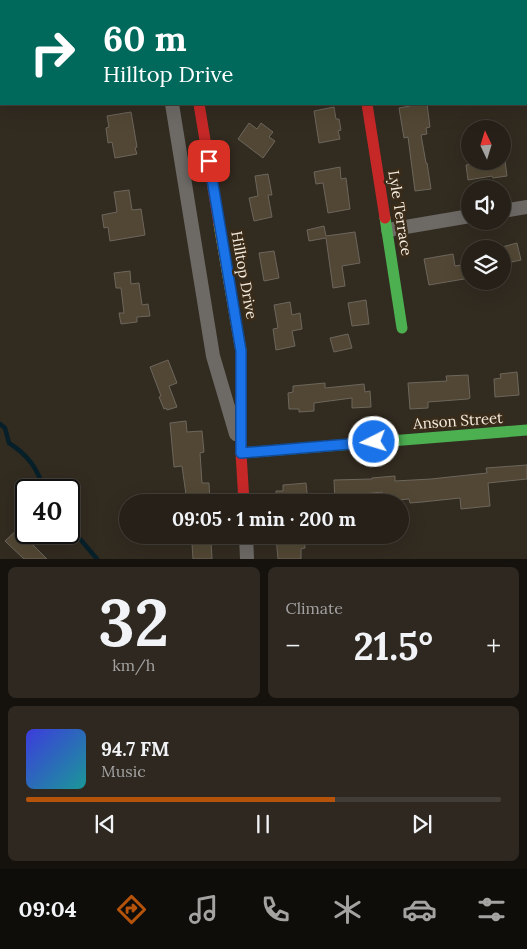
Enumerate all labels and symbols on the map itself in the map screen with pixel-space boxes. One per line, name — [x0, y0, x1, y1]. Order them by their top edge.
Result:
north arrow — [461, 120, 511, 170]
pin — [188, 140, 230, 182]
street label: Lyle Terrace — [384, 169, 417, 257]
street label: Hilltop Drive — [227, 229, 262, 320]
street label: Anson Street — [412, 408, 504, 433]
position arrow — [347, 415, 399, 467]
speed limit sign: 40 — [15, 479, 80, 544]

